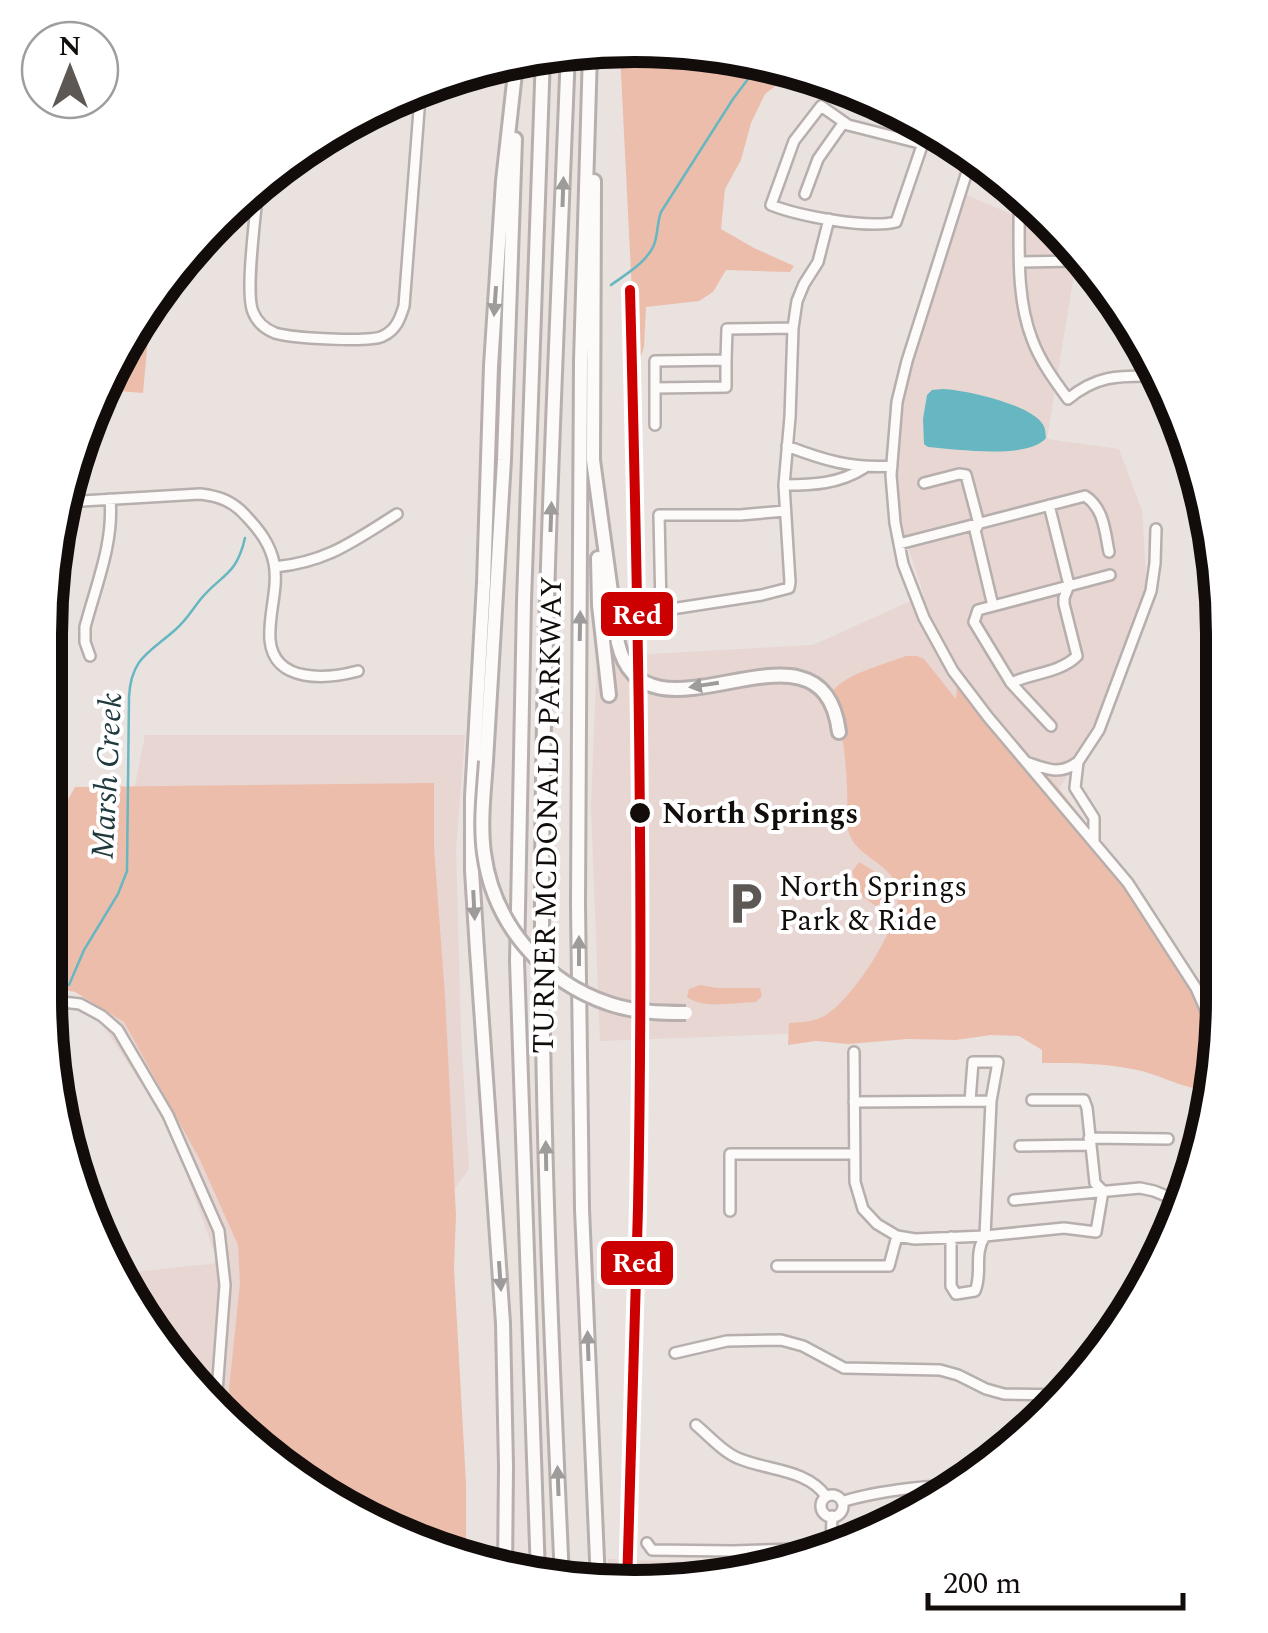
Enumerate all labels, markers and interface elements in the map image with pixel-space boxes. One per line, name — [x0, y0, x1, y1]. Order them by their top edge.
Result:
north arrow — [20, 20, 120, 120]
text: N — [59, 25, 81, 68]
one-way arrow — [555, 175, 571, 207]
one-way arrow — [487, 285, 503, 317]
one-way arrow — [543, 500, 559, 532]
street label: TURNER MCDONALD PARKWAY — [521, 576, 575, 1054]
line badge: Red — [599, 590, 675, 638]
text: Red — [612, 594, 662, 637]
one-way arrow — [573, 610, 589, 642]
one-way arrow — [687, 678, 719, 693]
water label: Marsh Creek — [79, 692, 136, 861]
place label: North Springs — [662, 791, 858, 837]
marker: North Springs — [627, 800, 653, 826]
place label: North Springs Park & Ride — [779, 864, 967, 944]
parking icon: North Springs Park & Ride — [722, 879, 770, 927]
one-way arrow — [466, 889, 482, 921]
one-way arrow — [571, 935, 587, 967]
one-way arrow — [537, 1140, 553, 1172]
line badge: Red — [599, 1239, 675, 1287]
text: Red — [612, 1242, 662, 1285]
one-way arrow — [492, 1261, 508, 1292]
one-way arrow — [580, 1329, 596, 1361]
one-way arrow — [550, 1465, 566, 1497]
scale bar — [928, 1548, 1183, 1610]
text: 200 m — [943, 1561, 1021, 1607]

